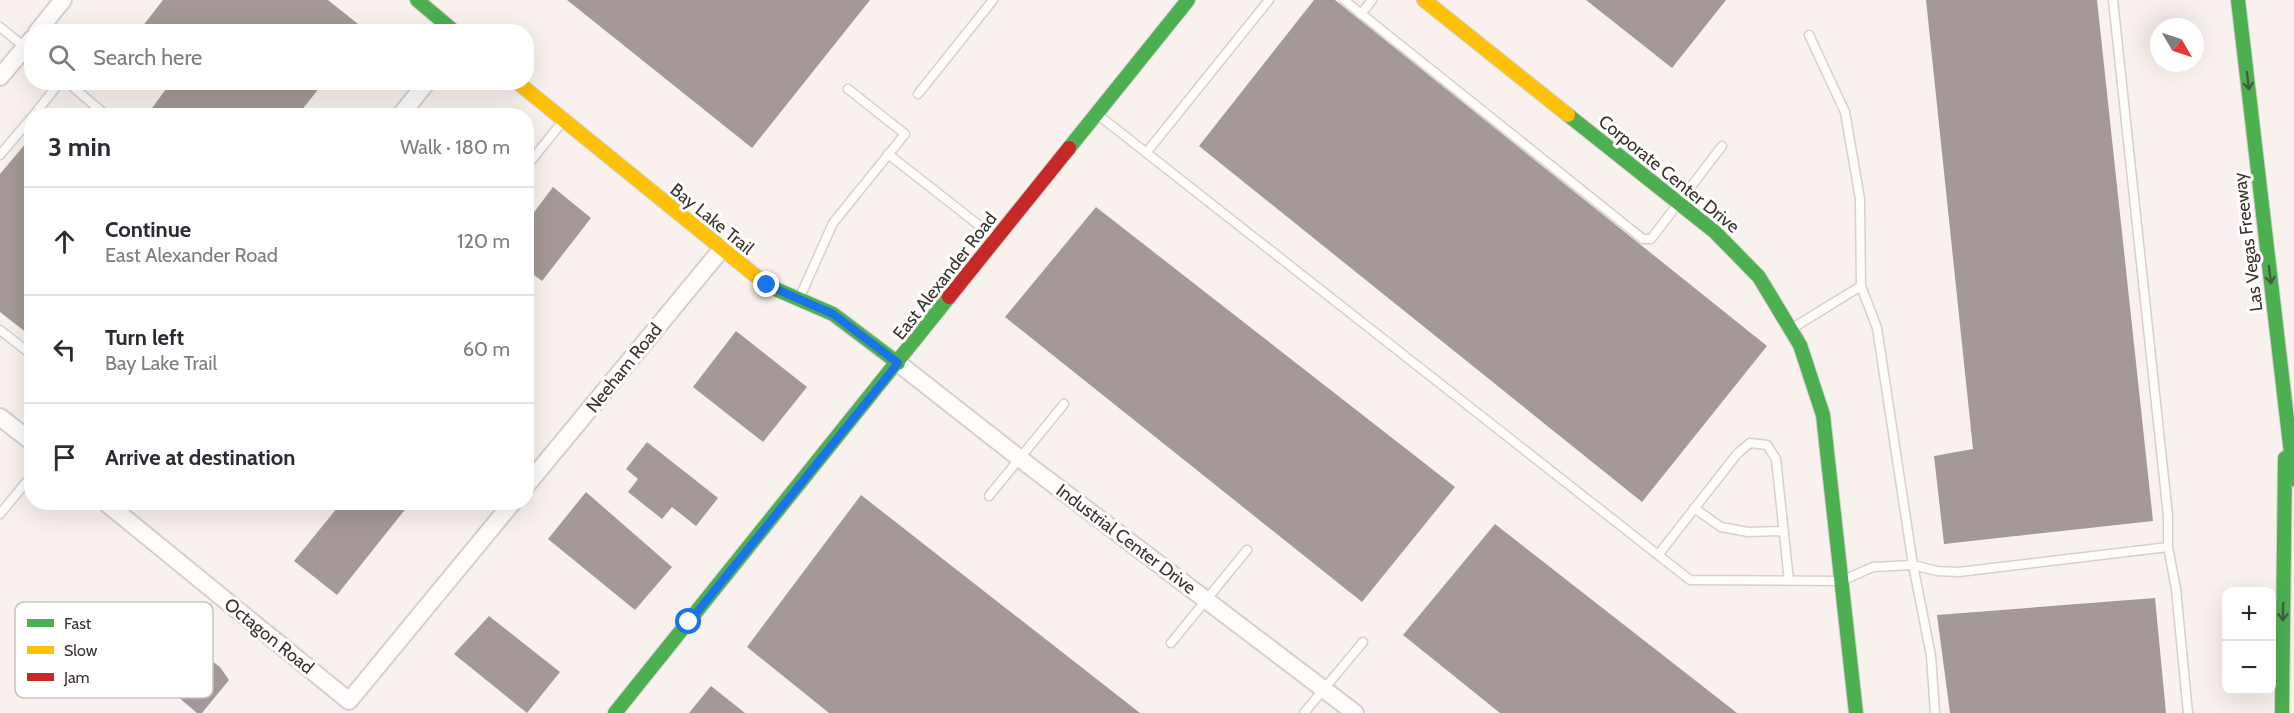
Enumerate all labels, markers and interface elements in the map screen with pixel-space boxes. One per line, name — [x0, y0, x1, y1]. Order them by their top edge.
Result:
north arrow — [2150, 18, 2204, 72]
search box — [24, 24, 534, 90]
icon: search — [45, 41, 78, 74]
text: Search here — [93, 44, 202, 71]
one-way arrow — [2242, 70, 2253, 90]
street label: Corporate Center Drive — [1594, 110, 1744, 238]
text: 3 min — [48, 131, 111, 163]
text: Walk · 180 m — [400, 135, 510, 159]
street label: Las Vegas Freeway — [2229, 171, 2267, 313]
street label: Bay Lake Trail — [666, 179, 759, 260]
street label: East Alexander Road — [888, 208, 1002, 344]
text: Continue — [105, 216, 191, 243]
icon: ahead — [48, 225, 81, 258]
text: 120 m — [457, 229, 510, 253]
text: East Alexander Road — [105, 243, 278, 267]
one-way arrow — [2265, 264, 2276, 284]
route end — [753, 271, 779, 297]
street label: Neeham Road — [581, 319, 667, 417]
text: Turn left — [105, 324, 184, 351]
icon: left — [48, 333, 81, 366]
text: 60 m — [463, 337, 510, 361]
text: Bay Lake Trail — [105, 351, 217, 375]
icon: arrive — [48, 441, 81, 474]
text: Arrive at destination — [105, 444, 295, 471]
street label: Industrial Center Drive — [1052, 479, 1200, 599]
map controls — [2222, 587, 2276, 695]
button: + — [2222, 587, 2276, 641]
street label: Octagon Road — [220, 593, 318, 679]
legend — [15, 602, 213, 698]
one-way arrow — [2277, 602, 2289, 622]
route start — [675, 608, 701, 634]
text: Fast — [64, 614, 92, 633]
text: Slow — [64, 641, 98, 660]
button: − — [2222, 641, 2276, 695]
text: Jam — [63, 668, 90, 687]

